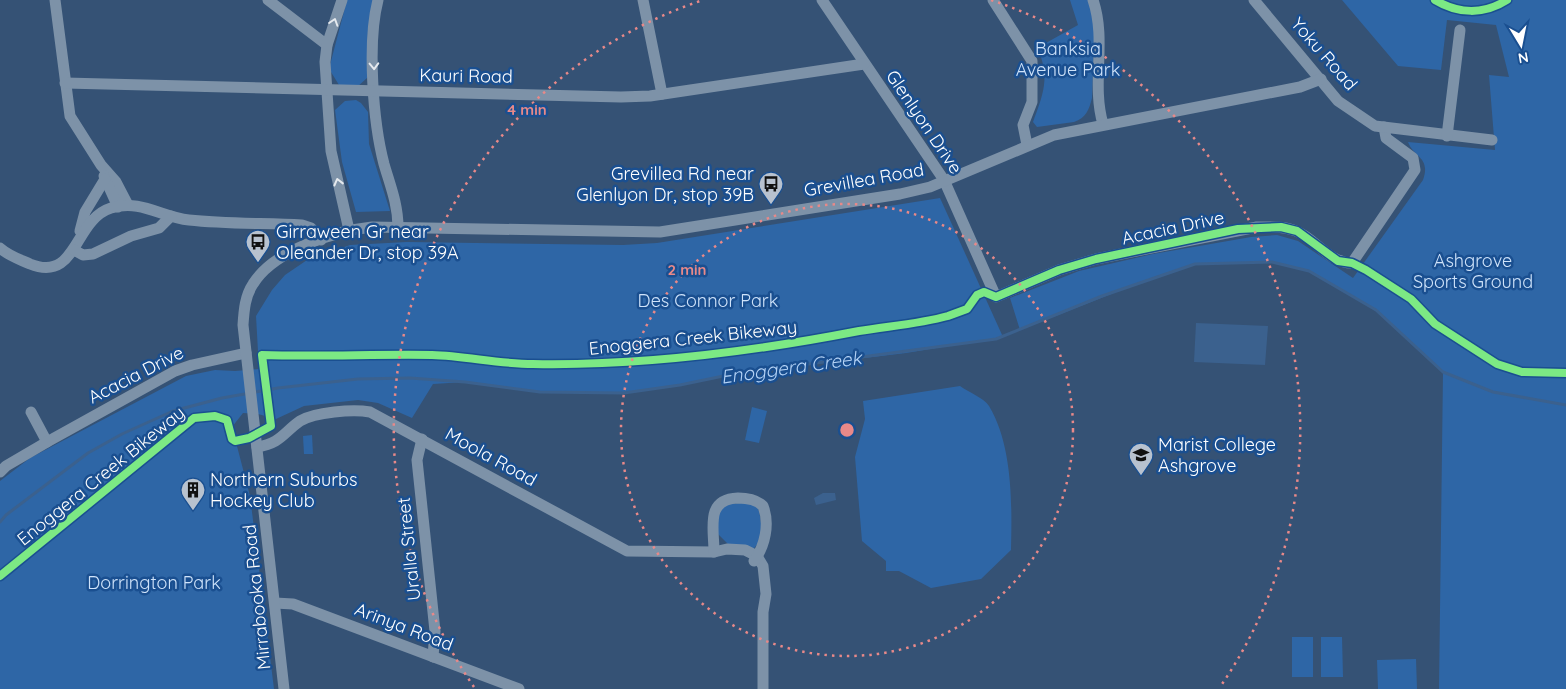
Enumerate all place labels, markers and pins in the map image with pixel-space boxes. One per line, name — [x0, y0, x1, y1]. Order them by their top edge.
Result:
place label: Grevillea Rd near Glenlyon Dr, stop 39B — [576, 162, 754, 206]
bus stop icon: Grevillea Rd near Glenlyon Dr, stop 39B — [758, 171, 784, 205]
place label: Girraween Gr near Oleander Dr, stop 39A — [276, 220, 459, 264]
bus stop icon: Girraween Gr near Oleander Dr, stop 39A — [245, 229, 271, 263]
centre of rings — [838, 421, 856, 439]
place label: Marist College Ashgrove — [1158, 433, 1276, 477]
school or university icon: Marist College Ashgrove — [1128, 442, 1154, 476]
place label: Northern Suburbs Hockey Club — [210, 468, 357, 512]
building icon: Northern Suburbs Hockey Club — [180, 477, 206, 511]

